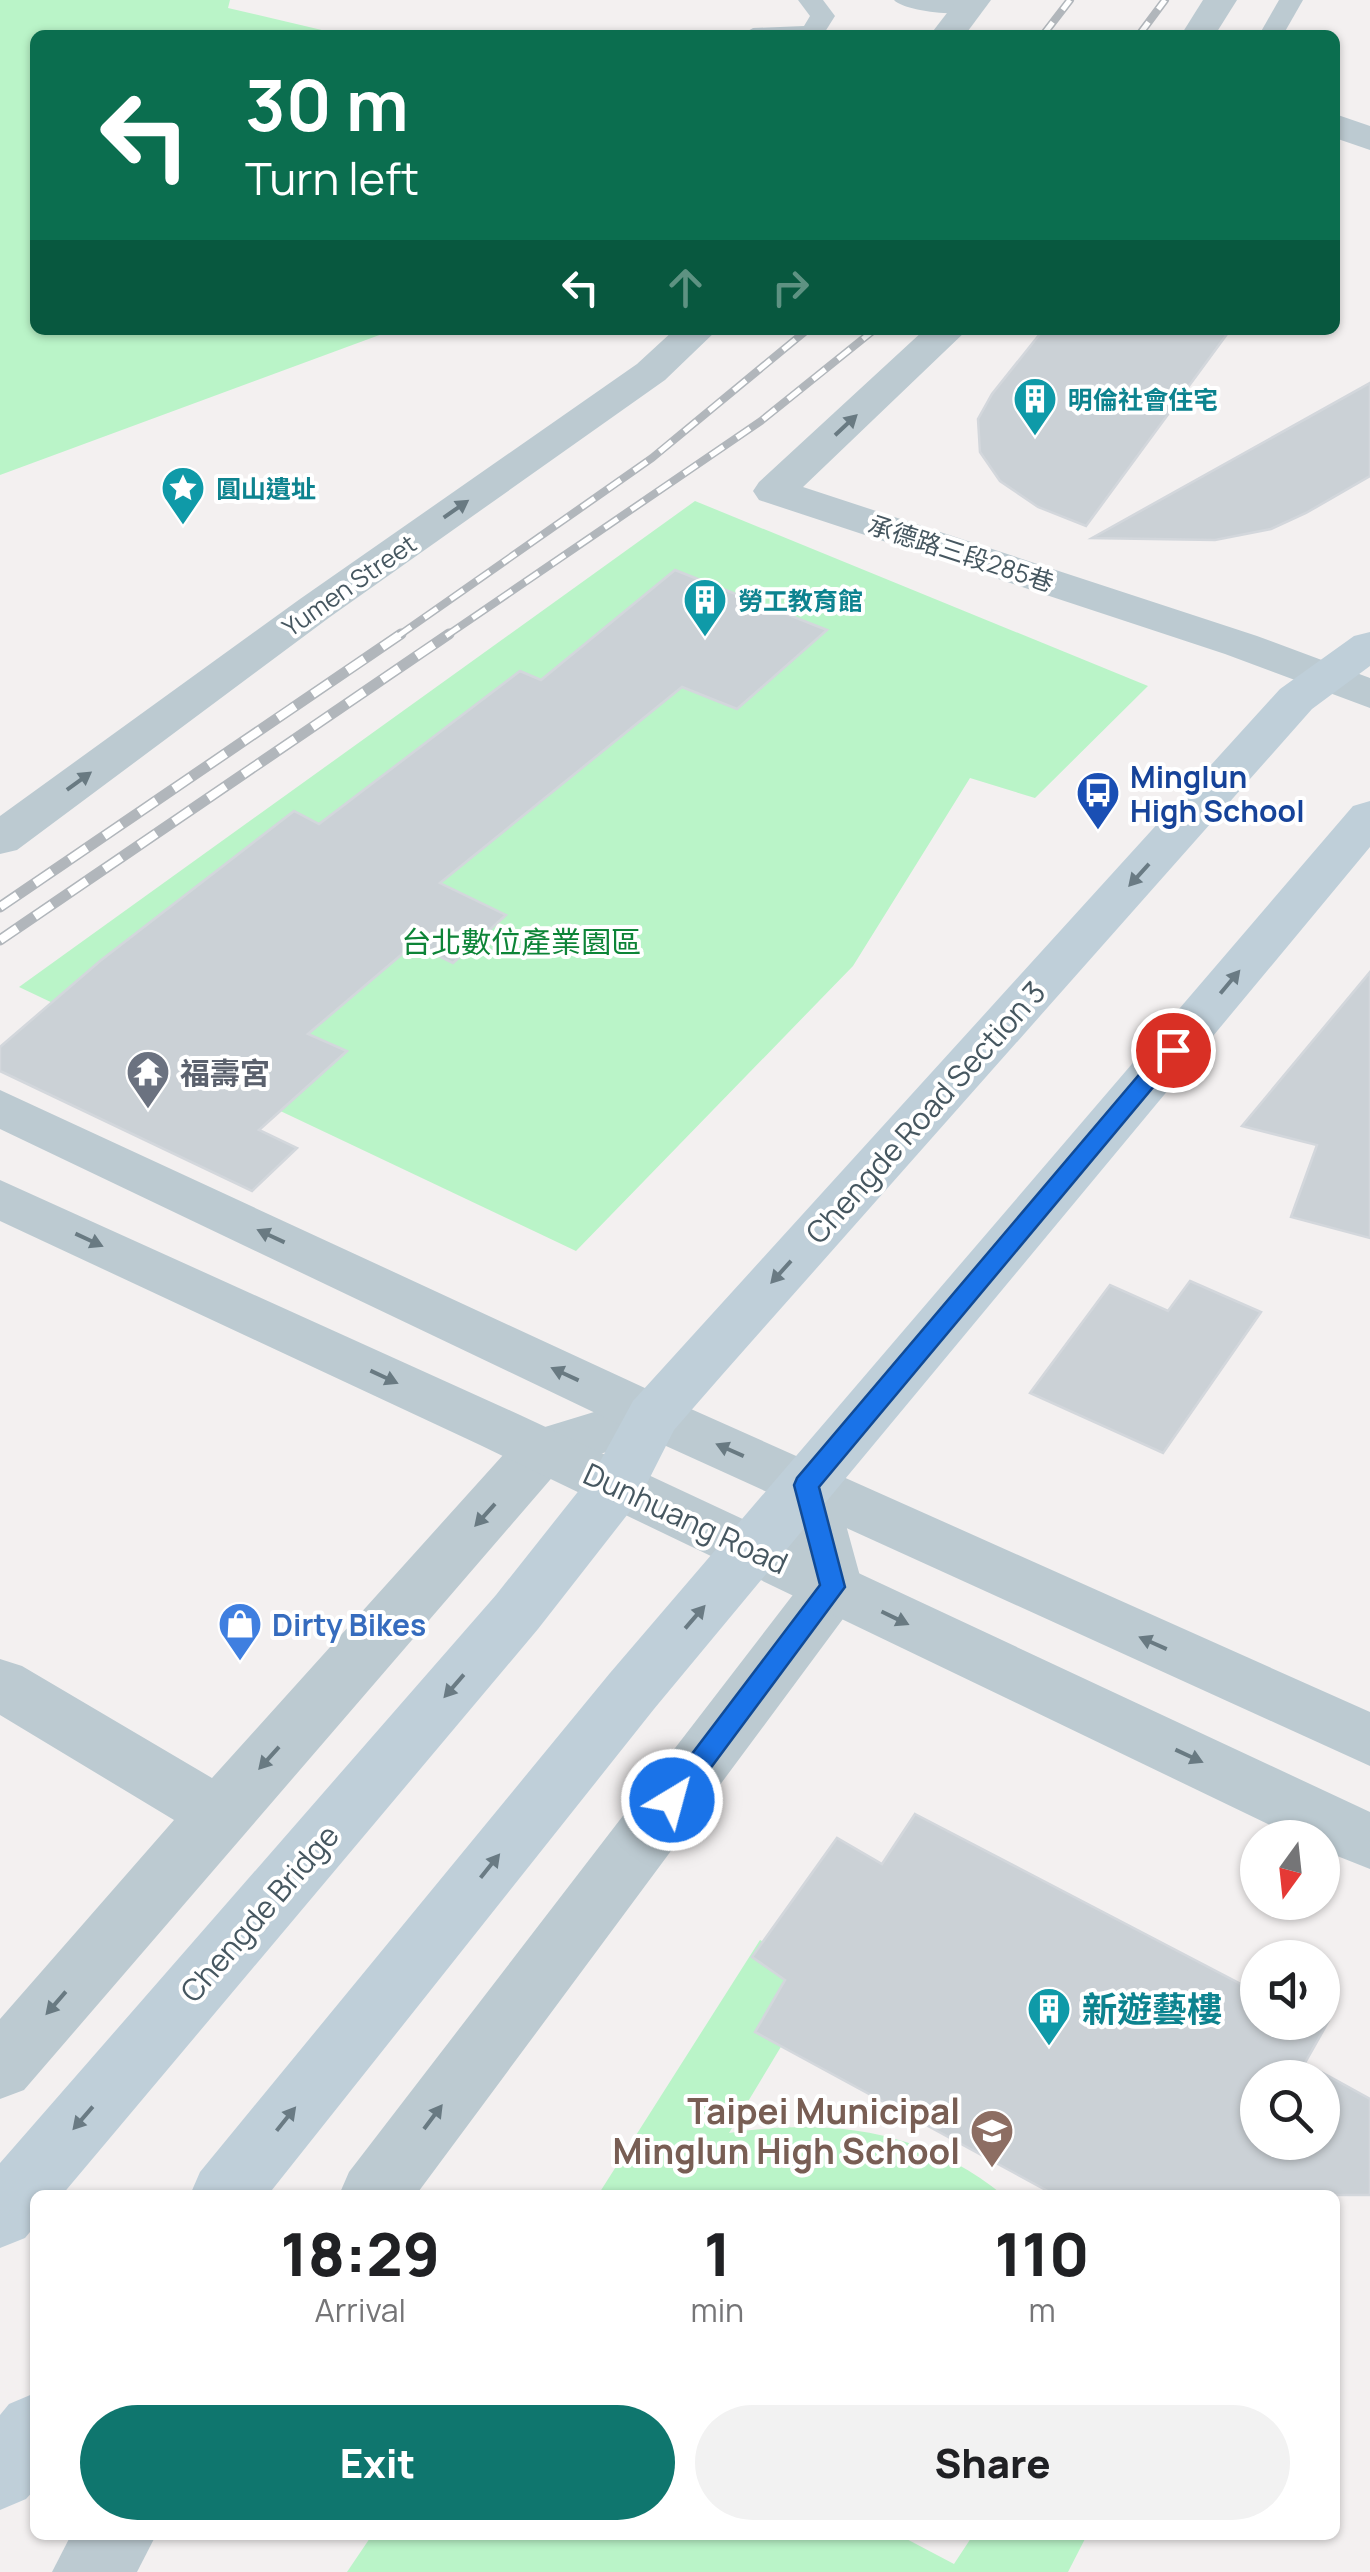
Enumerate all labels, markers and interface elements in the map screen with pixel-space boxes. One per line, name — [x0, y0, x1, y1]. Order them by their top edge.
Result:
text: 30 m — [245, 56, 409, 152]
icon: left — [80, 70, 210, 200]
text: Turn left — [245, 147, 419, 209]
icon: left — [553, 260, 608, 315]
icon: ahead — [658, 260, 713, 315]
icon: right — [763, 260, 818, 315]
building icon: 明倫社會住宅 — [1012, 376, 1058, 437]
place label: 明倫社會住宅 — [1068, 382, 1218, 417]
one-way arrow — [834, 414, 858, 437]
place icon: 圓山遺址 — [160, 465, 206, 526]
place label: 圓山遺址 — [216, 471, 316, 506]
one-way arrow — [442, 500, 469, 519]
street label: 承德路三段285巷 — [864, 507, 1058, 599]
street label: Yumen Street — [275, 526, 423, 644]
building icon: 勞工教育館 — [682, 577, 728, 638]
place label: 勞工教育館 — [738, 583, 863, 618]
place label: Minglun High School — [1130, 756, 1305, 831]
bus stop icon: Minglun High School — [1075, 770, 1121, 831]
one-way arrow — [66, 772, 92, 792]
one-way arrow — [1128, 863, 1151, 887]
park label: 台北數位產業園區 — [401, 921, 641, 962]
one-way arrow — [1218, 970, 1240, 995]
street label: Chengde Road Section 3 — [796, 972, 1054, 1252]
pin — [1131, 1008, 1216, 1093]
icon: arrive — [1146, 1023, 1201, 1078]
temple icon: 福壽宮 — [125, 1049, 171, 1110]
place label: 福壽宮 — [180, 1052, 270, 1093]
one-way arrow — [256, 1228, 285, 1245]
one-way arrow — [74, 1232, 103, 1249]
one-way arrow — [770, 1260, 793, 1284]
one-way arrow — [550, 1366, 579, 1383]
one-way arrow — [370, 1368, 399, 1385]
one-way arrow — [715, 1442, 744, 1459]
street label: Dunhuang Road — [577, 1453, 795, 1583]
one-way arrow — [474, 1503, 497, 1527]
shop icon: Dirty Bikes — [217, 1601, 263, 1662]
place label: Dirty Bikes — [272, 1604, 426, 1645]
one-way arrow — [684, 1605, 706, 1630]
one-way arrow — [880, 1609, 909, 1626]
one-way arrow — [1138, 1635, 1168, 1651]
one-way arrow — [443, 1673, 465, 1698]
one-way arrow — [258, 1745, 280, 1770]
position arrow — [620, 1748, 724, 1852]
one-way arrow — [1174, 1748, 1203, 1765]
street label: Chengde Bridge — [171, 1816, 347, 2010]
north arrow — [1240, 1820, 1340, 1920]
map controls — [1240, 1820, 1340, 2160]
one-way arrow — [479, 1854, 500, 1879]
button: sound — [1240, 1940, 1340, 2040]
place label: 新遊藝樓 — [1082, 1985, 1222, 2033]
building icon: 新遊藝樓 — [1026, 1986, 1072, 2047]
one-way arrow — [45, 1990, 67, 2015]
button: search — [1240, 2060, 1340, 2160]
place label: Taipei Municipal Minglun High School — [613, 2087, 960, 2175]
one-way arrow — [422, 2104, 442, 2130]
one-way arrow — [72, 2106, 94, 2131]
one-way arrow — [275, 2107, 296, 2132]
school or university icon: Taipei Municipal Minglun High School — [969, 2108, 1015, 2169]
text: 18:29 — [280, 2212, 440, 2294]
text: 1 — [704, 2212, 731, 2294]
text: 110 — [995, 2212, 1090, 2294]
text: Arrival — [315, 2288, 406, 2332]
text: min — [691, 2288, 744, 2332]
text: m — [1028, 2288, 1056, 2332]
button: Exit — [80, 2405, 675, 2520]
button: Share — [695, 2405, 1290, 2520]

